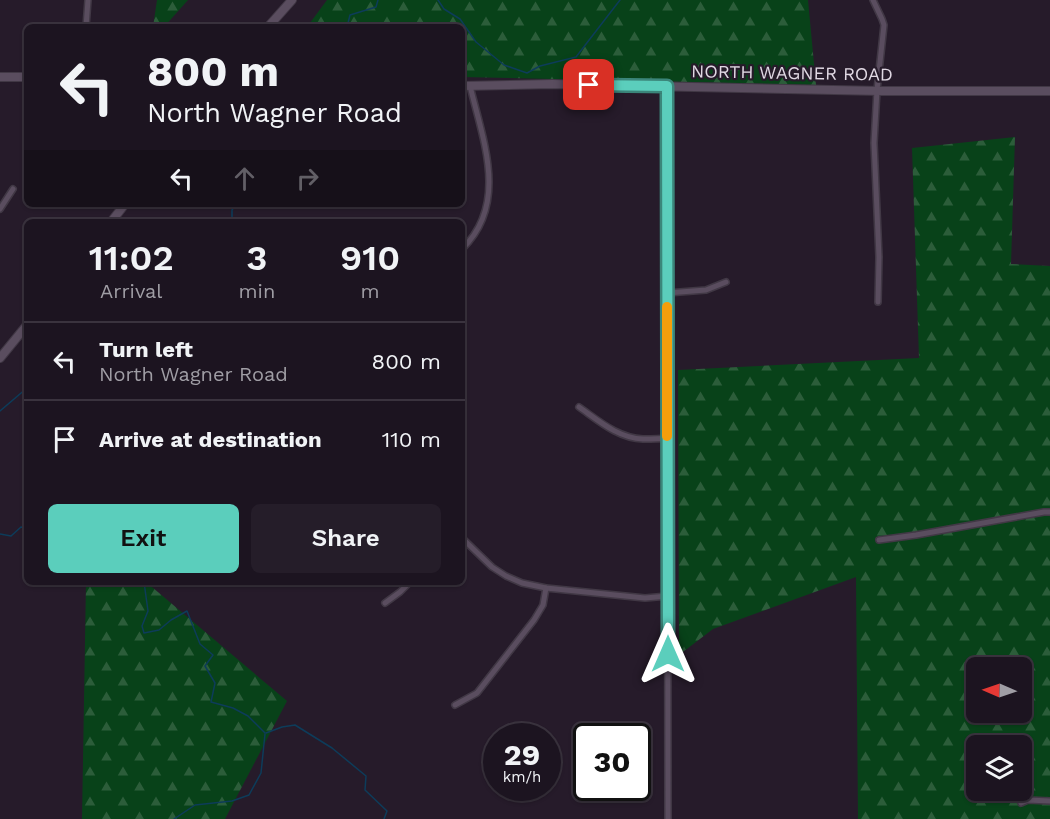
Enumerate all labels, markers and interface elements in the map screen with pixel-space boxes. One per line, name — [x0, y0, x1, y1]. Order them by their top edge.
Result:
text: 800 m — [147, 47, 279, 96]
icon: left — [48, 48, 126, 126]
pin — [563, 59, 614, 110]
street label: NORTH WAGNER ROAD — [691, 60, 893, 85]
icon: arrive — [572, 68, 605, 101]
text: North Wagner Road — [147, 97, 402, 129]
icon: left — [165, 162, 198, 195]
icon: ahead — [228, 162, 261, 195]
icon: right — [291, 162, 324, 195]
text: 11:02 — [89, 237, 174, 279]
text: 3 — [246, 237, 268, 279]
text: 910 — [340, 237, 400, 279]
text: Arrival — [100, 279, 162, 303]
text: min — [239, 279, 275, 303]
text: m — [361, 279, 380, 303]
text: Turn left — [99, 337, 193, 362]
icon: left — [48, 345, 81, 378]
text: 800 m — [372, 349, 441, 374]
text: North Wagner Road — [99, 362, 288, 386]
icon: arrive — [48, 423, 81, 456]
text: Arrive at destination — [99, 427, 322, 452]
text: 110 m — [382, 427, 441, 452]
button: Exit — [48, 504, 239, 573]
button: Share — [251, 504, 441, 573]
position arrow — [636, 622, 700, 686]
north arrow — [966, 657, 1032, 723]
map controls — [966, 657, 1032, 801]
speed limit sign: 30 — [573, 723, 651, 801]
button: layers — [966, 735, 1032, 801]
text: 29 — [504, 737, 540, 772]
text: km/h — [503, 768, 541, 786]

